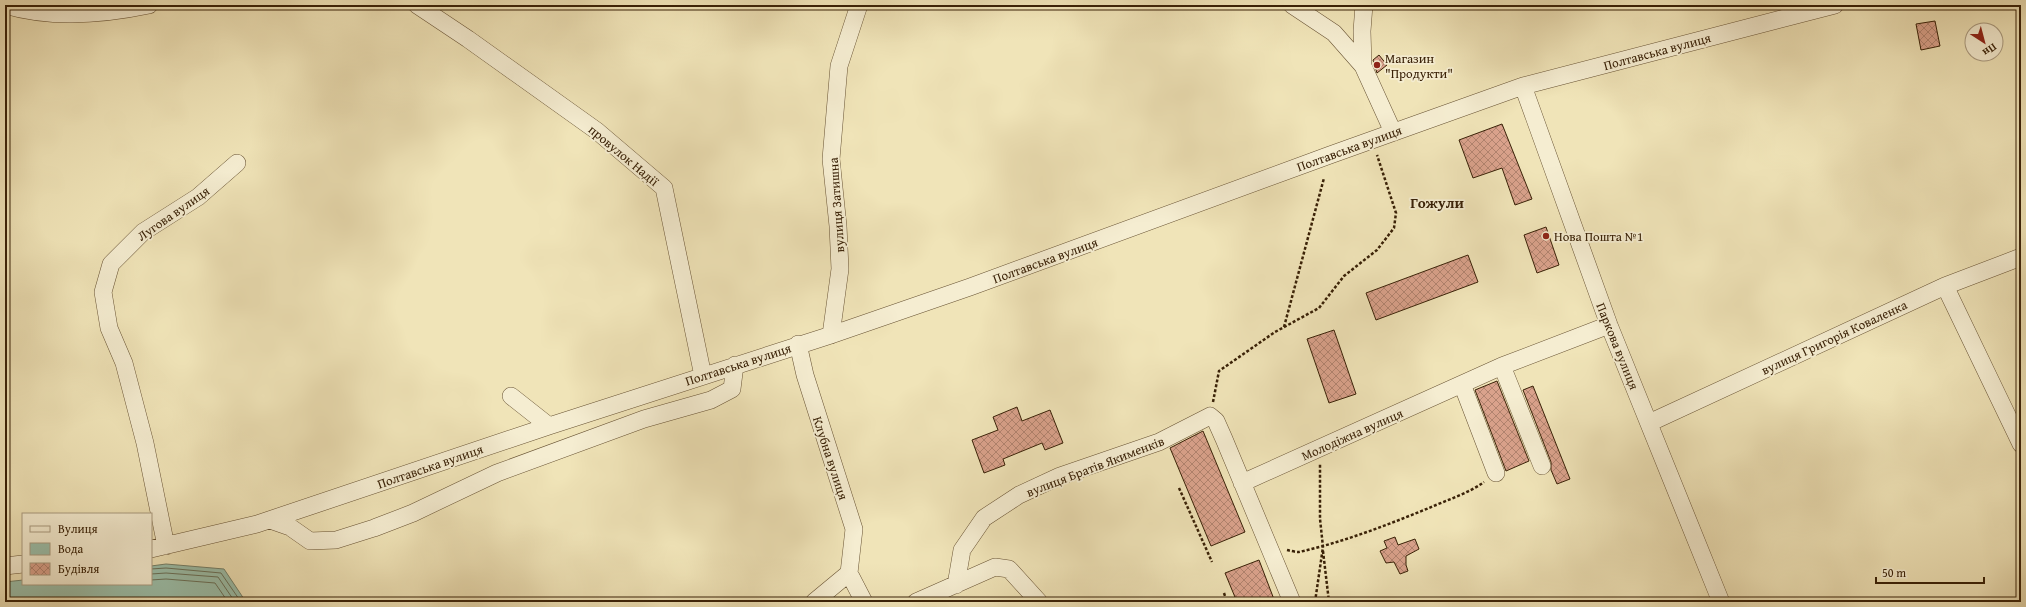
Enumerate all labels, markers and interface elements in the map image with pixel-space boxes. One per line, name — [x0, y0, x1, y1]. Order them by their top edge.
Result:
north arrow — [1964, 22, 2004, 62]
street label: Полтавська вулиця — [1601, 28, 1713, 75]
text: Пн — [1979, 39, 2000, 61]
place label: Магазин "Продукти" — [1385, 49, 1453, 83]
marker: Магазин "Продукти" — [1372, 60, 1382, 70]
street label: провулок Надії — [584, 120, 663, 191]
street label: Полтавська вулиця — [1294, 120, 1405, 176]
street label: вулиця Затишна — [824, 156, 849, 253]
street label: Лугова вулиця — [133, 181, 214, 245]
district label: Гожули — [1410, 192, 1464, 213]
place label: Нова Пошта №1 — [1554, 227, 1643, 246]
marker: Нова Пошта №1 — [1541, 231, 1551, 241]
street label: Полтавська вулиця — [990, 232, 1101, 288]
street label: вулиця Григорія Коваленка — [1758, 295, 1911, 380]
street label: Паркова вулиця — [1591, 300, 1644, 393]
street label: Полтавська вулиця — [683, 338, 794, 391]
street label: Молодіжна вулиця — [1298, 403, 1406, 465]
street label: Клубна вулиця — [808, 414, 853, 503]
street label: вулиця Братів Якименків — [1023, 431, 1167, 502]
street label: Полтавська вулиця — [375, 439, 486, 493]
legend — [22, 513, 152, 585]
text: Вулиця — [58, 520, 98, 537]
text: Вода — [58, 540, 83, 557]
scale bar — [1876, 559, 1984, 585]
text: Будівля — [58, 560, 99, 577]
text: 50 m — [1882, 564, 1906, 581]

